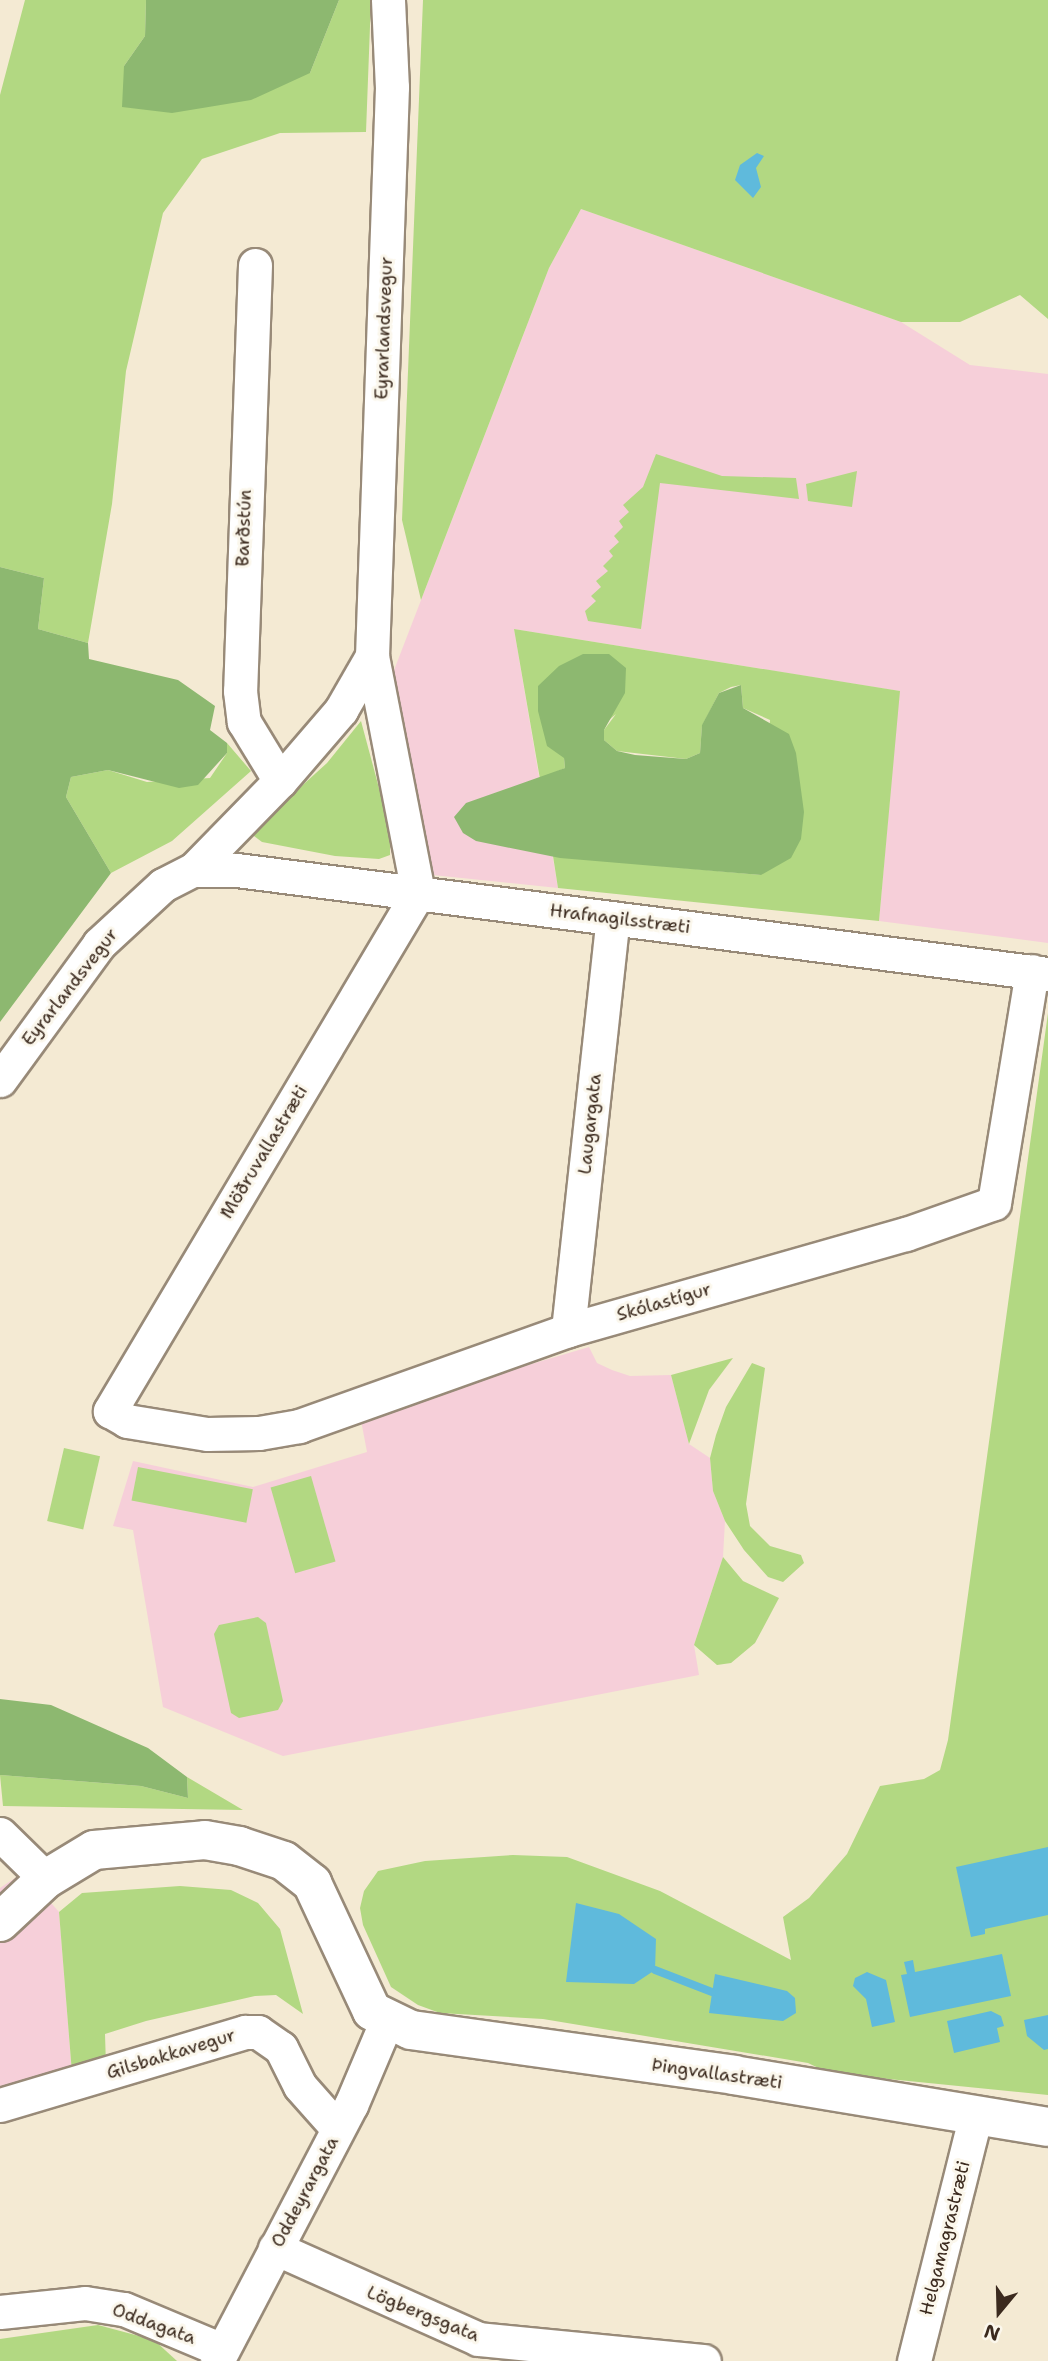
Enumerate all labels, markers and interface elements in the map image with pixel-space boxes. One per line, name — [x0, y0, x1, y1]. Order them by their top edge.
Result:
street label: Eyrarlandsvegur — [371, 256, 397, 400]
street label: Barðstún — [232, 489, 256, 567]
street label: Hrafnagilsstræti — [548, 900, 692, 938]
street label: Eyrarlandsvegur — [17, 924, 123, 1050]
street label: Laugargata — [574, 1073, 606, 1175]
street label: Möðruvallastræti — [216, 1081, 312, 1223]
street label: Skólastígur — [614, 1278, 714, 1326]
street label: Gilsbakkavegur — [104, 2024, 238, 2084]
street label: Þingvallastræti — [650, 2054, 784, 2094]
street label: Oddeyrargata — [267, 2133, 343, 2251]
street label: Helgamagrastræti — [915, 2159, 975, 2317]
north arrow — [964, 2277, 1034, 2347]
street label: Lögbergsgata — [364, 2282, 482, 2346]
street label: Oddagata — [109, 2299, 199, 2349]
text: N — [981, 2318, 1003, 2347]

